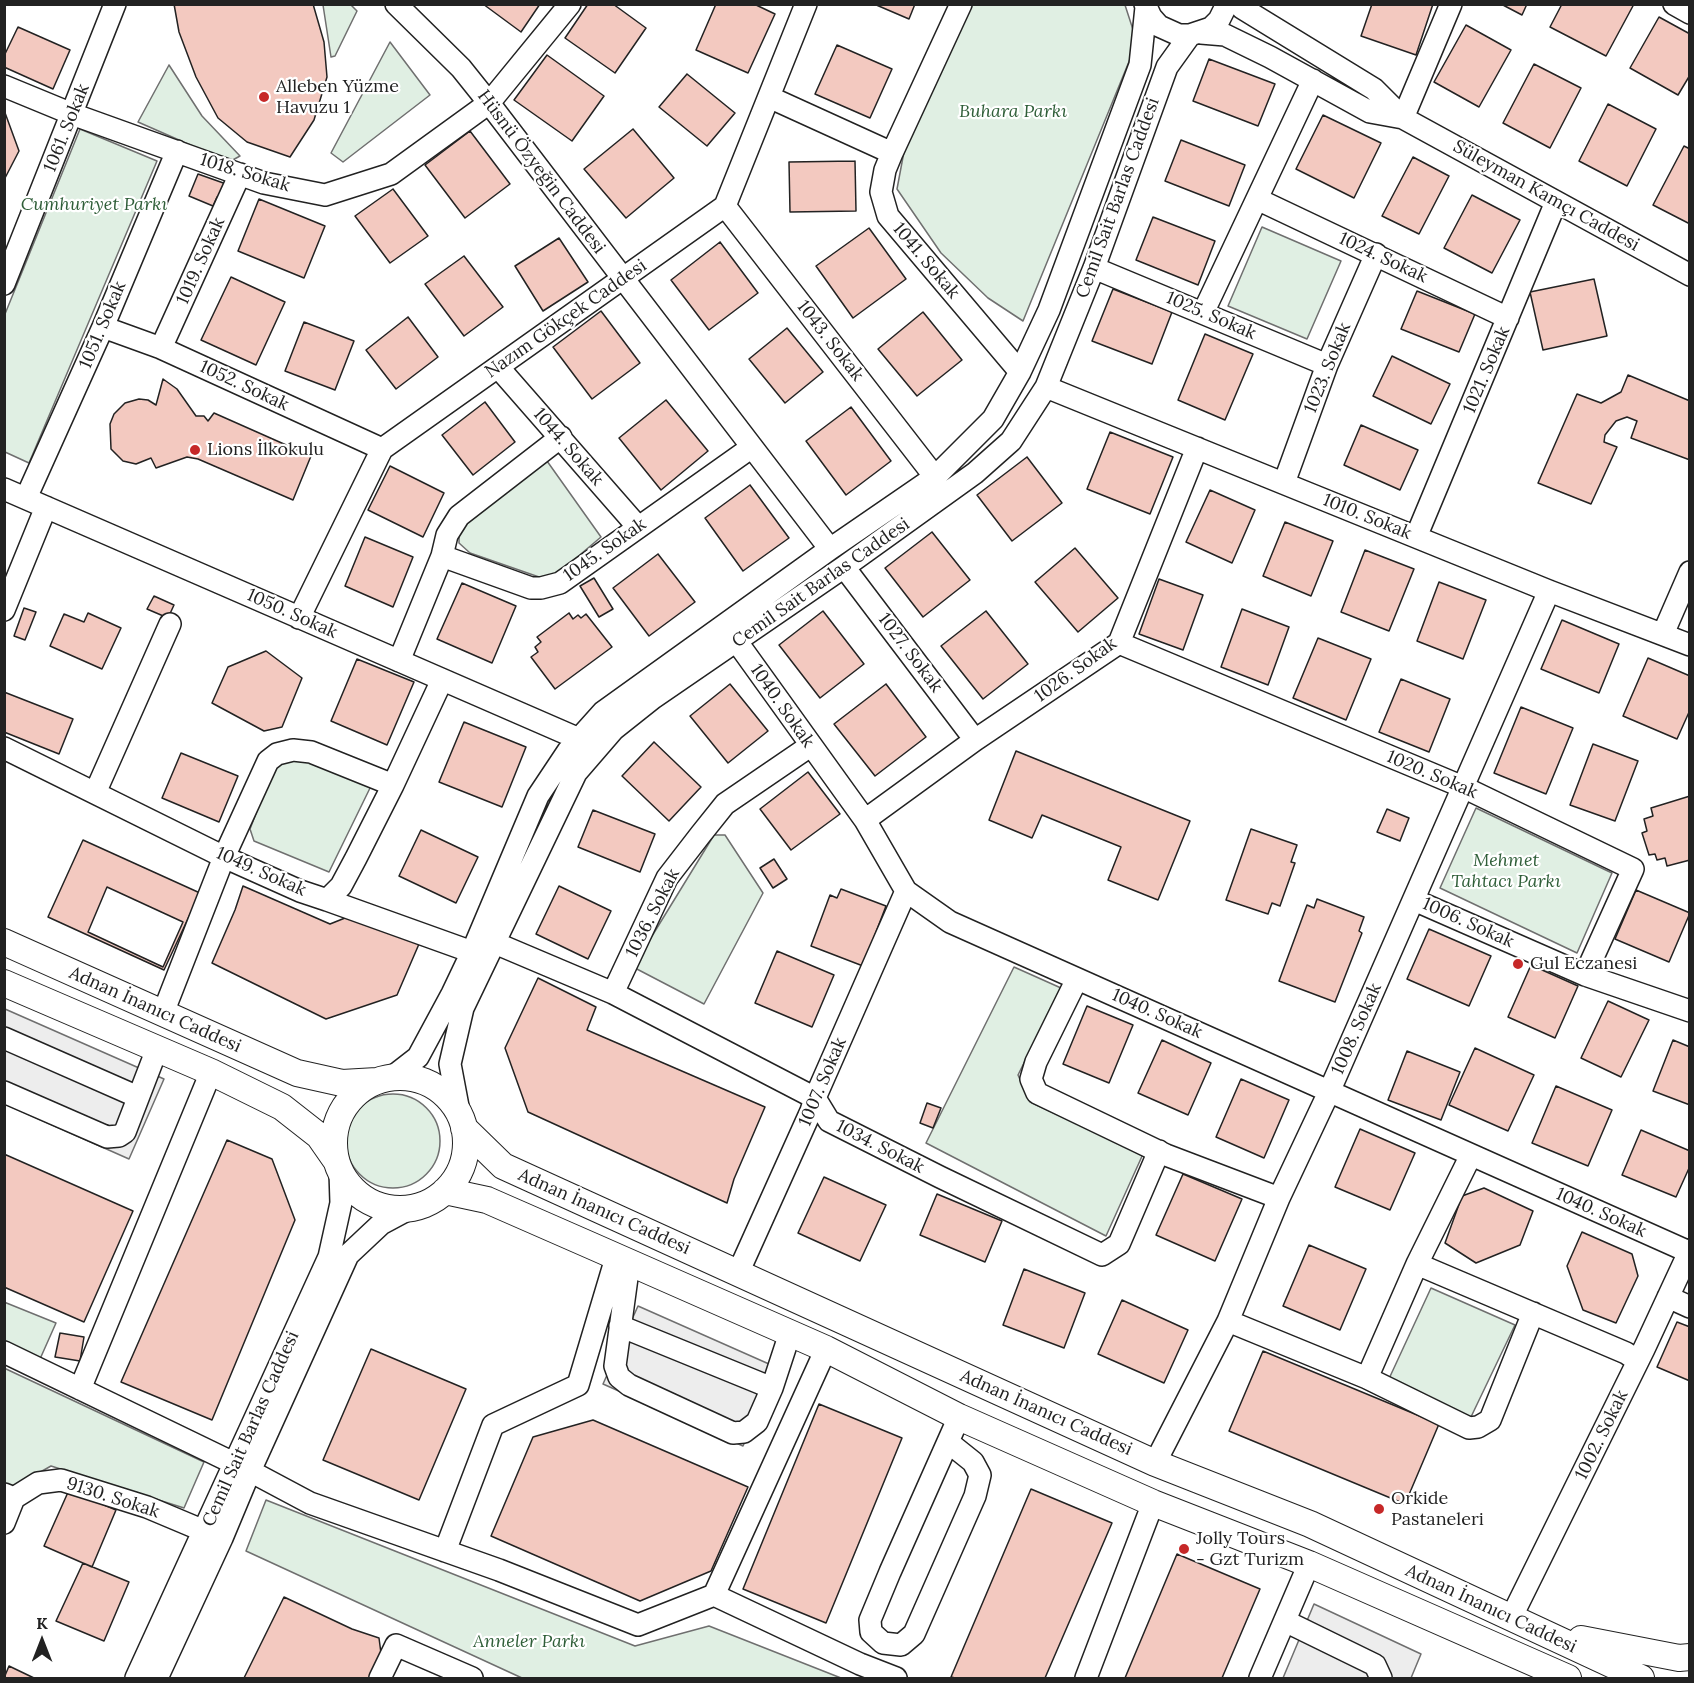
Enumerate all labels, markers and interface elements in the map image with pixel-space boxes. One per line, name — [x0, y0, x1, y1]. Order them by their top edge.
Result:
place label: Alleben Yüzme Havuzu 1 — [276, 76, 399, 118]
street label: 1061. Sokak — [40, 81, 94, 175]
street label: Hüsnü Özyeğin Caddesi — [472, 86, 610, 258]
marker: Alleben Yüzme Havuzu 1 — [257, 90, 271, 104]
street label: Cemil Sait Barlas Caddesi — [1072, 95, 1164, 301]
park label: Buhara Parkı — [959, 101, 1067, 123]
street label: Süleyman Kamçı Caddesi — [1449, 136, 1643, 256]
street label: 1018. Sokak — [197, 149, 293, 197]
park label: Cumhuriyet Parkı — [21, 194, 167, 216]
street label: 1019. Sokak — [172, 214, 230, 308]
street label: 1041. Sokak — [888, 219, 964, 303]
street label: 1024. Sokak — [1335, 228, 1431, 288]
street label: Nazım Gökçek Caddesi — [481, 255, 651, 383]
street label: 1051. Sokak — [75, 278, 131, 372]
street label: 1025. Sokak — [1163, 287, 1259, 345]
street label: 1043. Sokak — [792, 297, 868, 385]
street label: 1023. Sokak — [1300, 320, 1356, 416]
street label: 1021. Sokak — [1459, 323, 1515, 417]
street label: 1052. Sokak — [196, 356, 292, 416]
street label: 1044. Sokak — [528, 404, 608, 490]
place label: Lions İlkokulu — [207, 439, 324, 461]
marker: Lions İlkokulu — [188, 443, 202, 457]
street label: 1010. Sokak — [1320, 489, 1414, 545]
street label: Cemil Sait Barlas Caddesi — [728, 513, 914, 653]
street label: 1045. Sokak — [560, 514, 650, 586]
street label: 1050. Sokak — [243, 584, 341, 644]
street label: 1027. Sokak — [873, 609, 947, 697]
street label: 1026. Sokak — [1031, 633, 1121, 707]
street label: 1040. Sokak — [745, 660, 819, 752]
street label: 1020. Sokak — [1383, 746, 1481, 804]
street label: 1049. Sokak — [213, 843, 309, 901]
park label: Mehmet Tahtacı Parkı — [1451, 850, 1561, 892]
street label: 1036. Sokak — [621, 865, 685, 961]
street label: 1006. Sokak — [1419, 893, 1517, 953]
place label: Gul Eczanesi — [1530, 953, 1637, 975]
marker: Gul Eczanesi — [1511, 957, 1525, 971]
street label: Adnan İnanıcı Caddesi — [66, 962, 244, 1058]
street label: 1008. Sokak — [1327, 980, 1387, 1078]
street label: 1040. Sokak — [1108, 984, 1206, 1044]
street label: 1007. Sokak — [795, 1034, 851, 1130]
street label: 1034. Sokak — [832, 1116, 928, 1178]
street label: Adnan İnanıcı Caddesi — [515, 1164, 693, 1260]
street label: 1040. Sokak — [1552, 1183, 1650, 1243]
street label: Cemil Sait Barlas Caddesi — [198, 1328, 304, 1530]
street label: Adnan İnanıcı Caddesi — [957, 1365, 1135, 1461]
street label: 1002. Sokak — [1571, 1387, 1633, 1483]
street label: 9130. Sokak — [64, 1473, 162, 1523]
place label: Orkide Pastaneleri — [1391, 1488, 1484, 1530]
marker: Orkide Pastaneleri — [1372, 1502, 1386, 1516]
place label: Jolly Tours - Gzt Turizm — [1196, 1528, 1304, 1570]
marker: Jolly Tours - Gzt Turizm — [1177, 1542, 1191, 1556]
street label: Adnan İnanıcı Caddesi — [1402, 1560, 1580, 1658]
north arrow — [12, 1611, 72, 1671]
text: K — [36, 1613, 48, 1633]
park label: Anneler Parkı — [473, 1631, 585, 1653]

